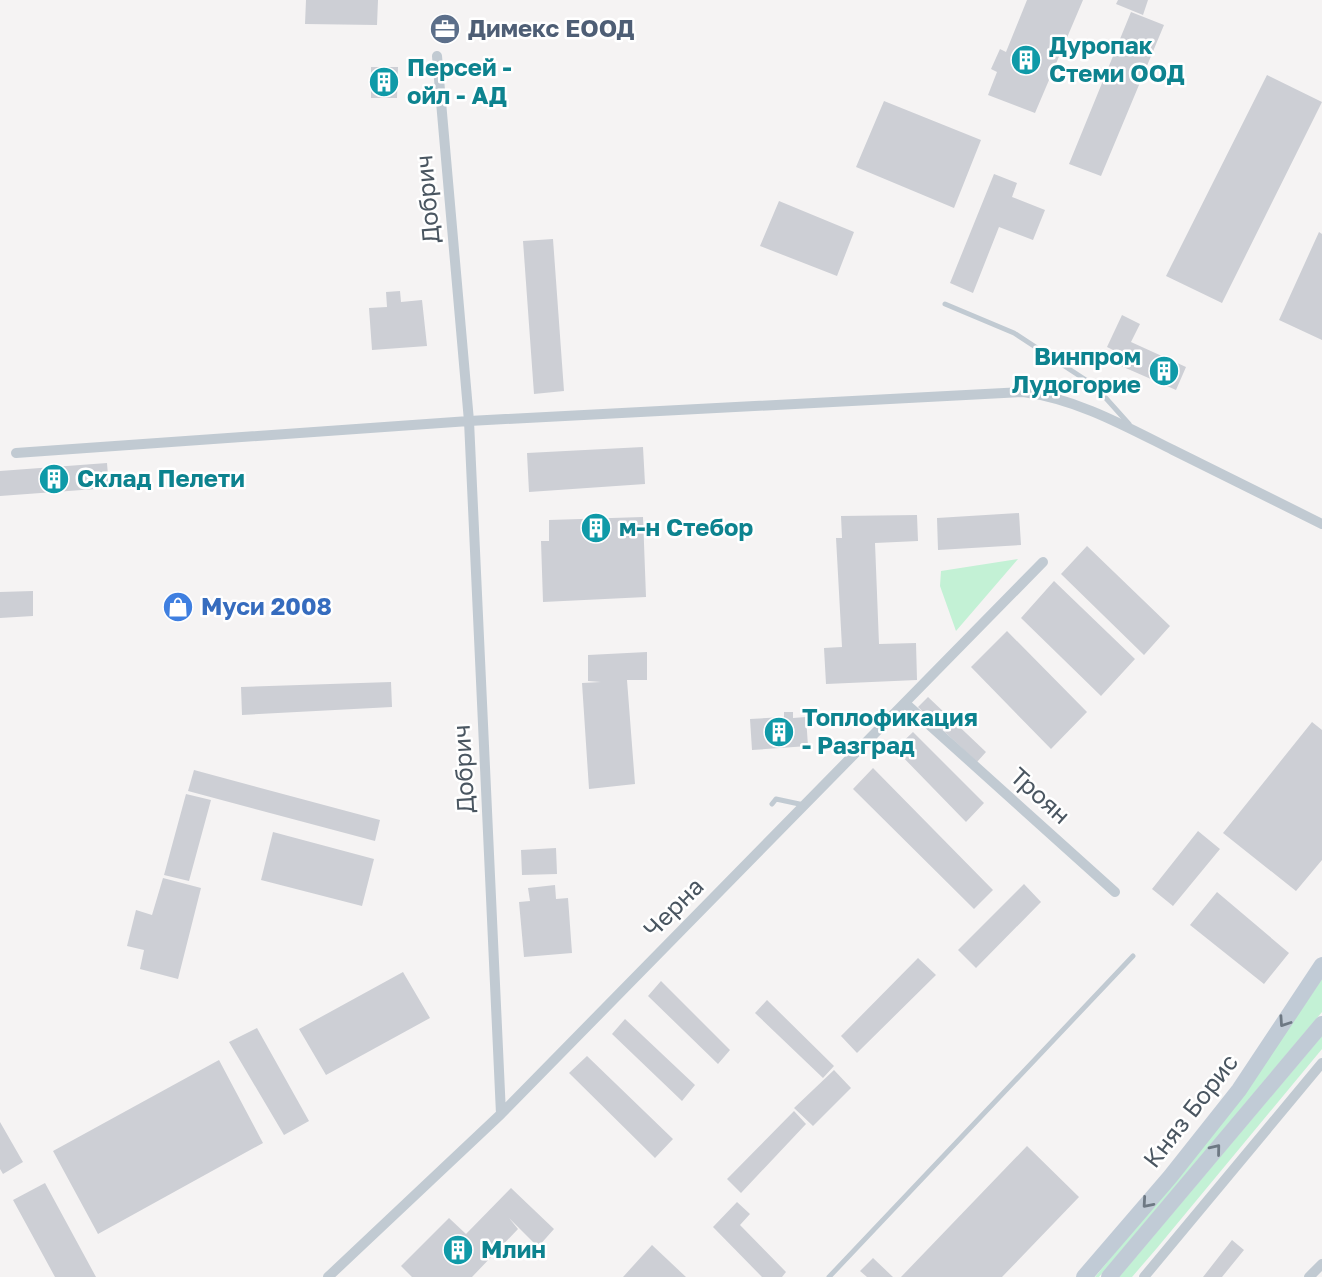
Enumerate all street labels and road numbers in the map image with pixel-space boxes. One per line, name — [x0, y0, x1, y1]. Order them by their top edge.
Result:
street label: Добрич — [408, 154, 445, 245]
street label: Добрич — [446, 724, 479, 814]
street label: Троян — [1005, 761, 1077, 829]
street label: Черна — [637, 871, 709, 943]
street label: Княз Борис — [1136, 1047, 1243, 1173]

